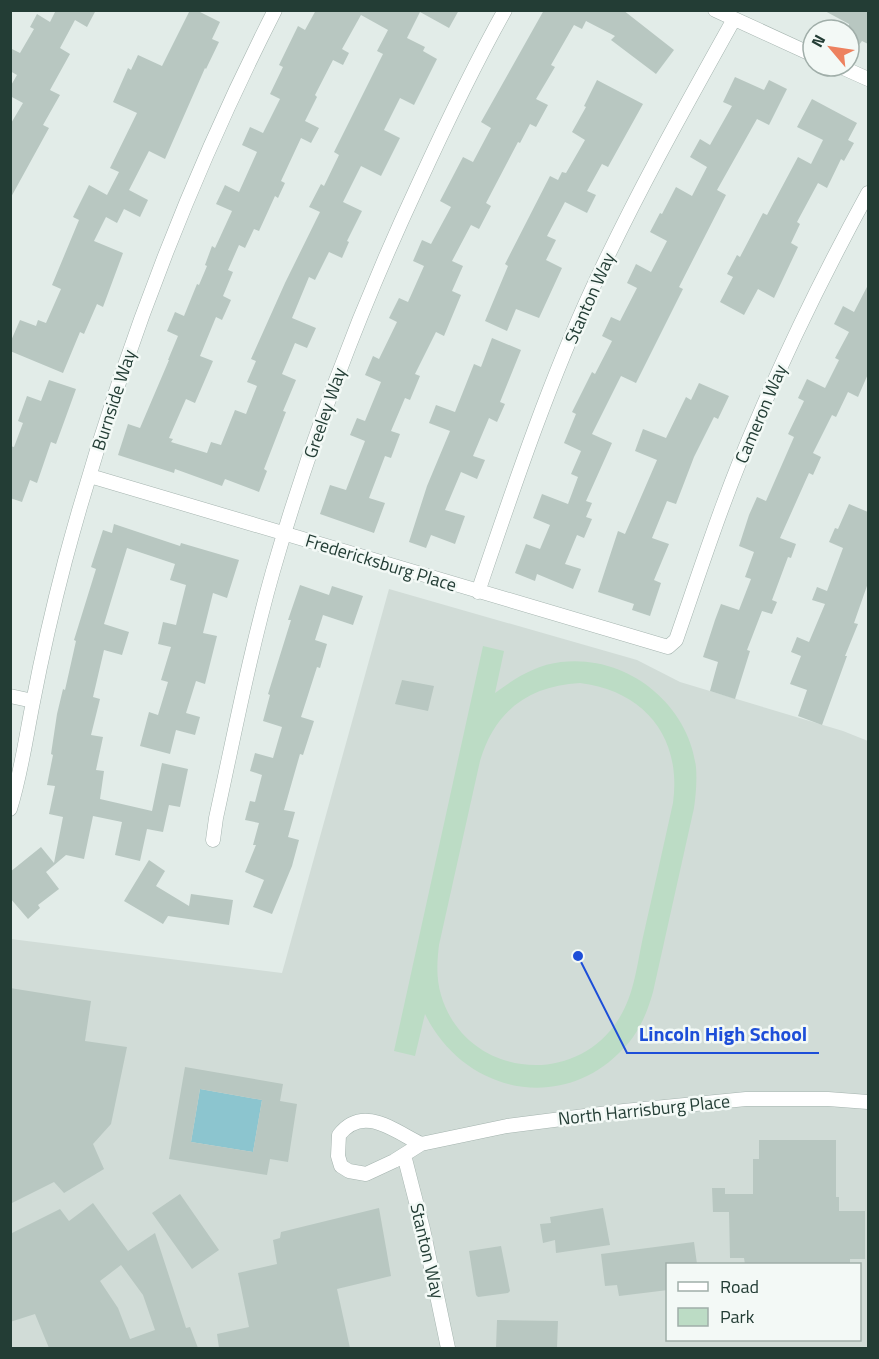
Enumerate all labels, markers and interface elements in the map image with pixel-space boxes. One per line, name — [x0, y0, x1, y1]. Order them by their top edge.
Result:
north arrow — [801, 18, 861, 78]
text: N — [805, 30, 831, 51]
street label: Stanton Way — [557, 248, 622, 348]
street label: Burnside Way — [85, 346, 143, 454]
street label: Cameron Way — [728, 360, 794, 468]
street label: Greeley Way — [296, 364, 353, 462]
street label: Fredericksburg Place — [302, 527, 460, 598]
callout: Lincoln High School — [627, 1015, 819, 1053]
text: Lincoln High School — [639, 1018, 807, 1049]
street label: North Harrisburg Place — [557, 1087, 731, 1132]
street label: Stanton Way — [403, 1200, 452, 1302]
legend — [666, 1263, 861, 1341]
text: Road — [720, 1273, 759, 1300]
text: Park — [720, 1303, 755, 1330]

